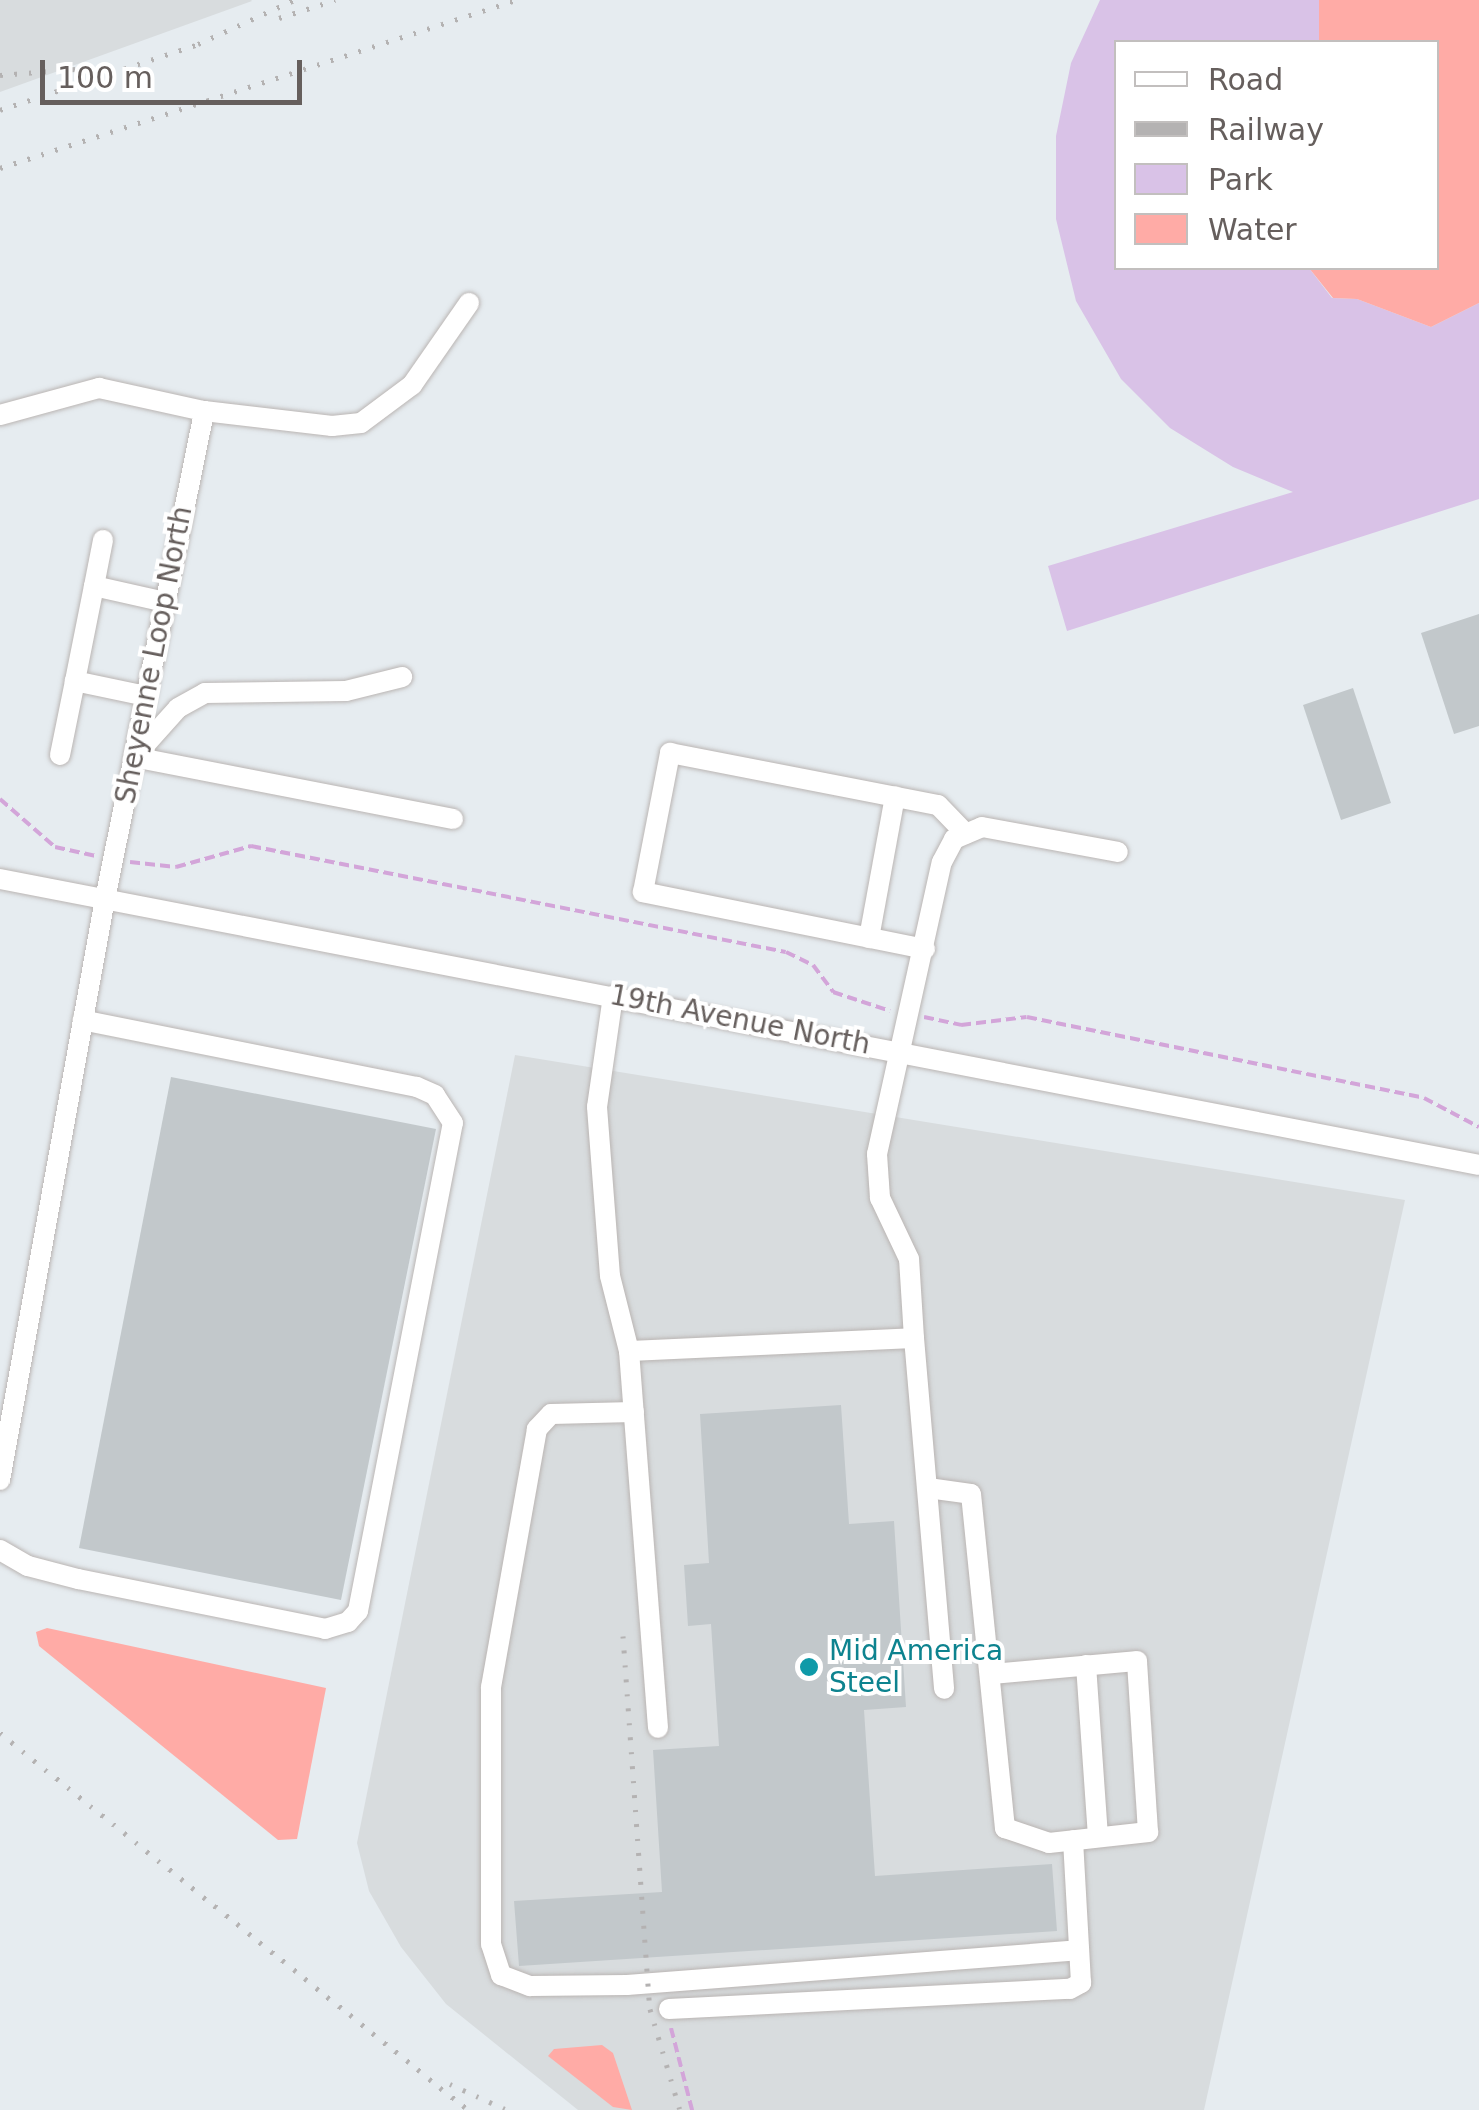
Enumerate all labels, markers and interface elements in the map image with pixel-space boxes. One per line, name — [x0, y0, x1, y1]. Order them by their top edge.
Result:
scale bar — [45, 40, 308, 102]
legend — [1114, 40, 1439, 270]
text: 100 m — [57, 60, 153, 95]
text: Road — [1208, 62, 1283, 97]
text: Railway — [1208, 112, 1324, 147]
text: Park — [1208, 162, 1273, 197]
text: Water — [1208, 212, 1297, 247]
street label: Sheyenne Loop North — [109, 503, 199, 807]
street label: 19th Avenue North — [607, 978, 873, 1062]
place label: Mid America Steel — [829, 1634, 1003, 1700]
marker: Mid America Steel — [798, 1656, 820, 1678]

